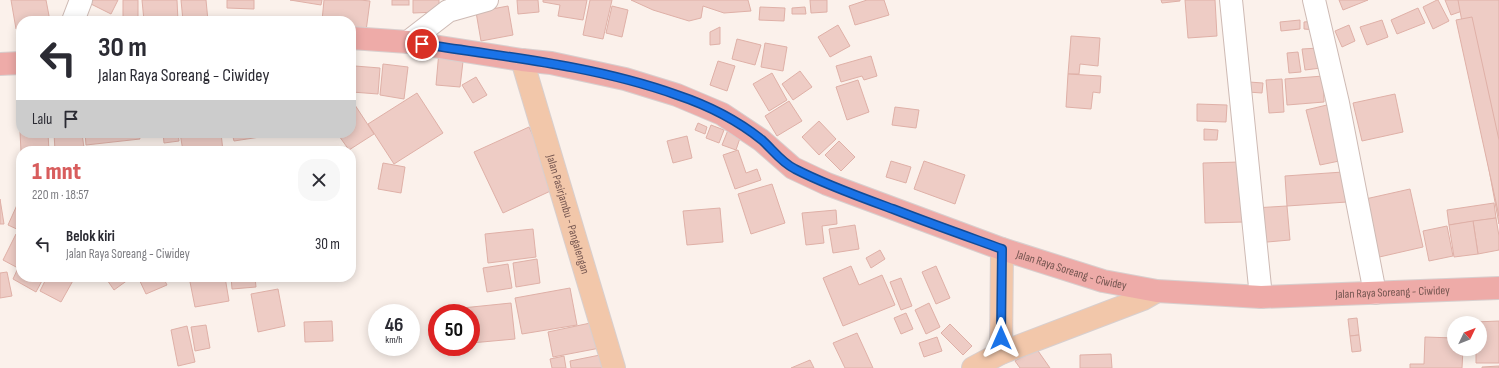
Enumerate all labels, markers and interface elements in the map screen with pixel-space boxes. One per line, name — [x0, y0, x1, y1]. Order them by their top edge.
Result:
pin — [405, 27, 439, 61]
text: 30 m — [98, 31, 147, 64]
icon: left — [32, 32, 84, 84]
icon: arrive — [411, 33, 433, 55]
text: Jalan Raya Soreang - Ciwidey — [98, 65, 269, 86]
icon: arrive — [60, 108, 82, 130]
text: Lalu — [32, 110, 52, 129]
street label: Jalan Pasirjambu - Pangalengan — [543, 152, 593, 276]
text: 1 mnt — [32, 157, 81, 186]
button: close — [298, 159, 340, 201]
text: 220 m · 18:57 — [32, 187, 89, 203]
text: Belok kiri — [66, 227, 115, 246]
icon: left — [32, 233, 54, 255]
text: 30 m — [315, 235, 340, 254]
text: Jalan Raya Soreang - Ciwidey — [66, 246, 190, 262]
street label: Jalan Raya Soreang - Ciwidey — [1014, 246, 1128, 293]
street label: Jalan Raya Soreang - Ciwidey — [1334, 282, 1450, 302]
speed limit sign: 50 — [428, 304, 480, 356]
text: 46 — [385, 313, 403, 337]
north arrow — [1447, 316, 1487, 356]
map controls — [1447, 316, 1487, 356]
position arrow — [980, 317, 1022, 359]
text: km/h — [385, 334, 403, 346]

